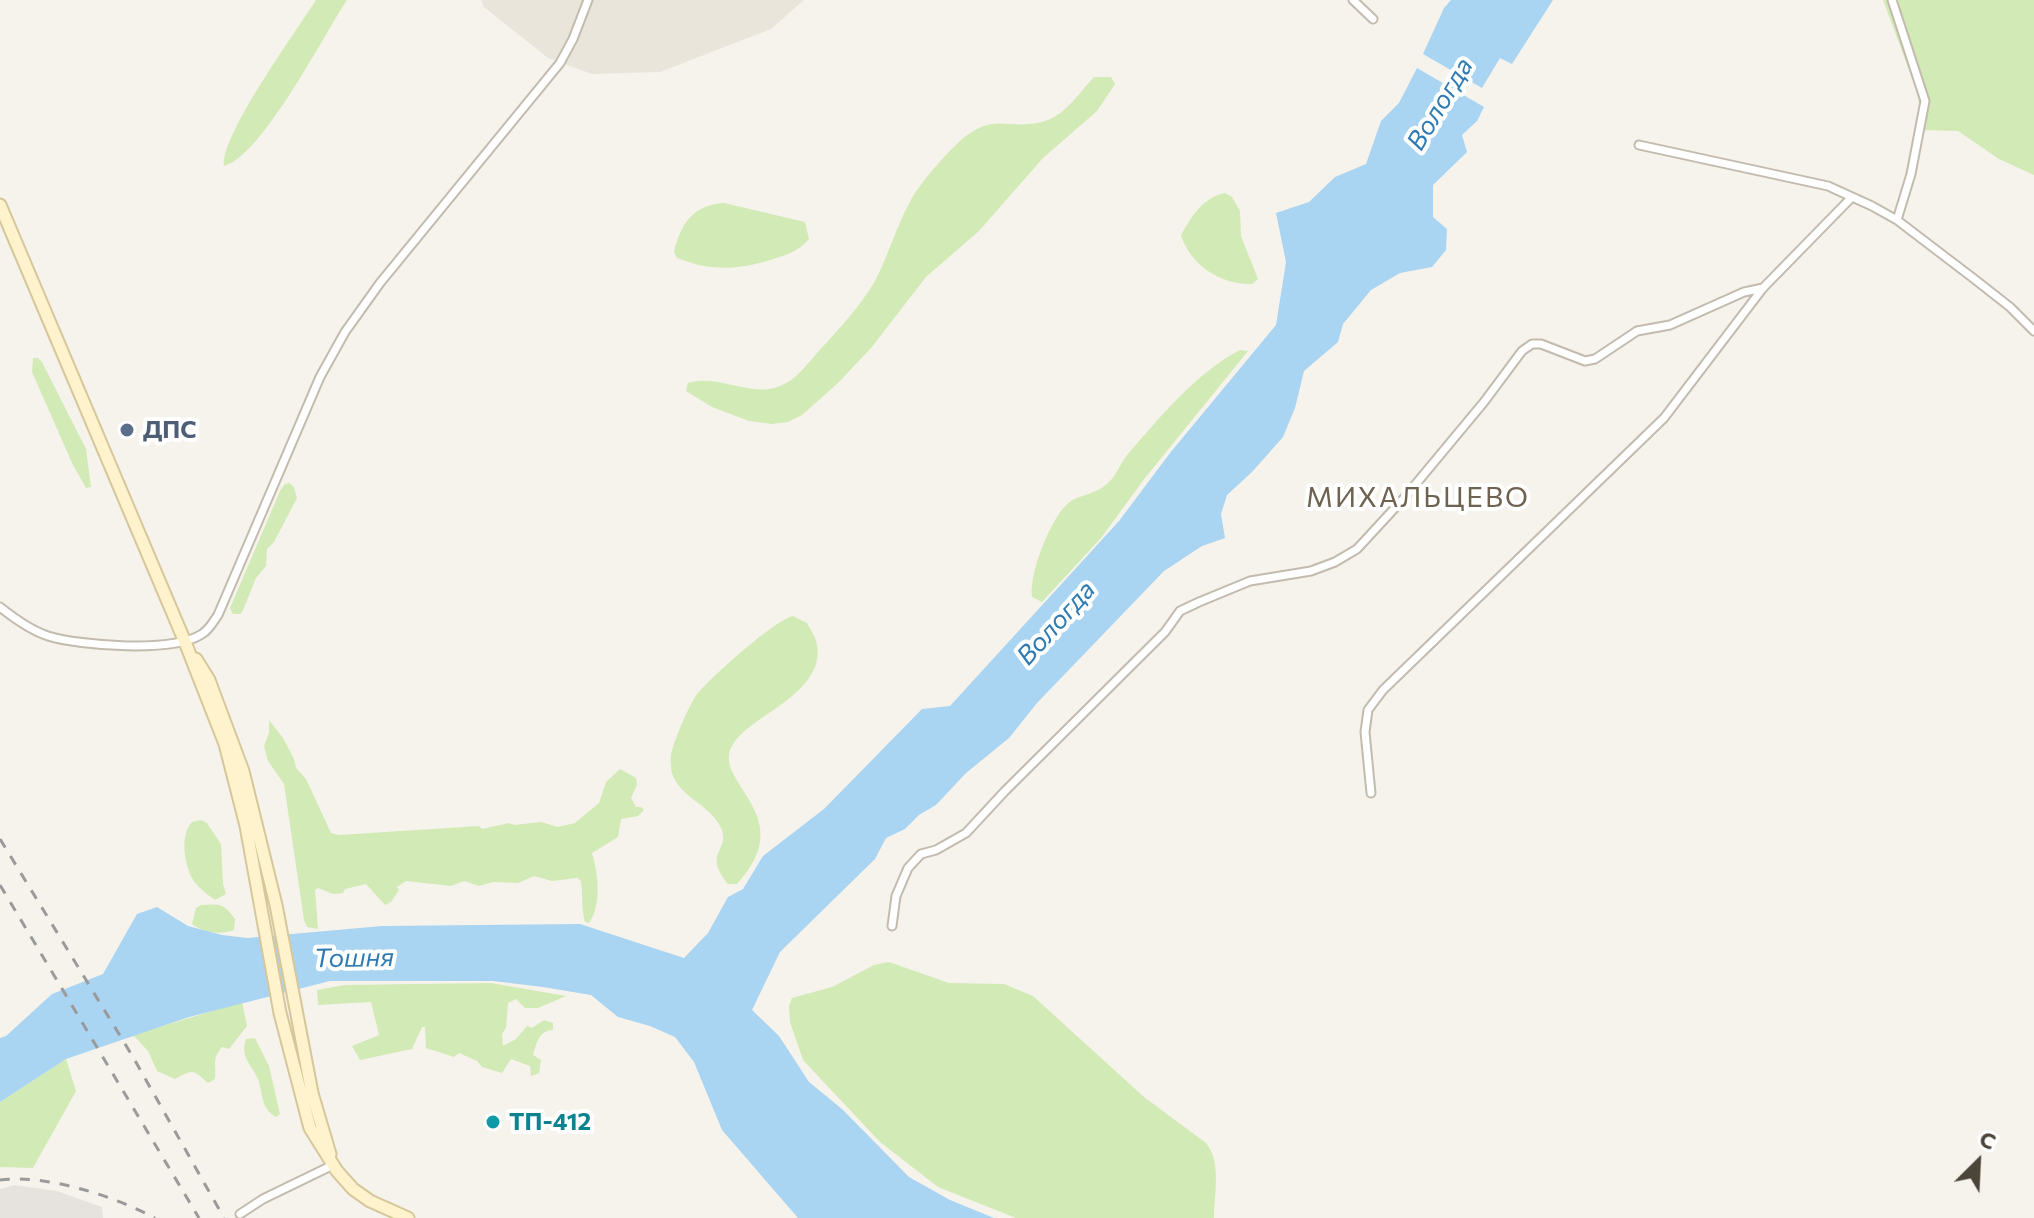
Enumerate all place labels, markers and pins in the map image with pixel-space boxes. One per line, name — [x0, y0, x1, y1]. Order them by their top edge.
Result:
place label: ДПС — [143, 416, 197, 444]
marker: ДПС — [118, 421, 136, 439]
place label: ТП-412 — [509, 1108, 591, 1136]
marker: ТП-412 — [484, 1113, 502, 1131]

